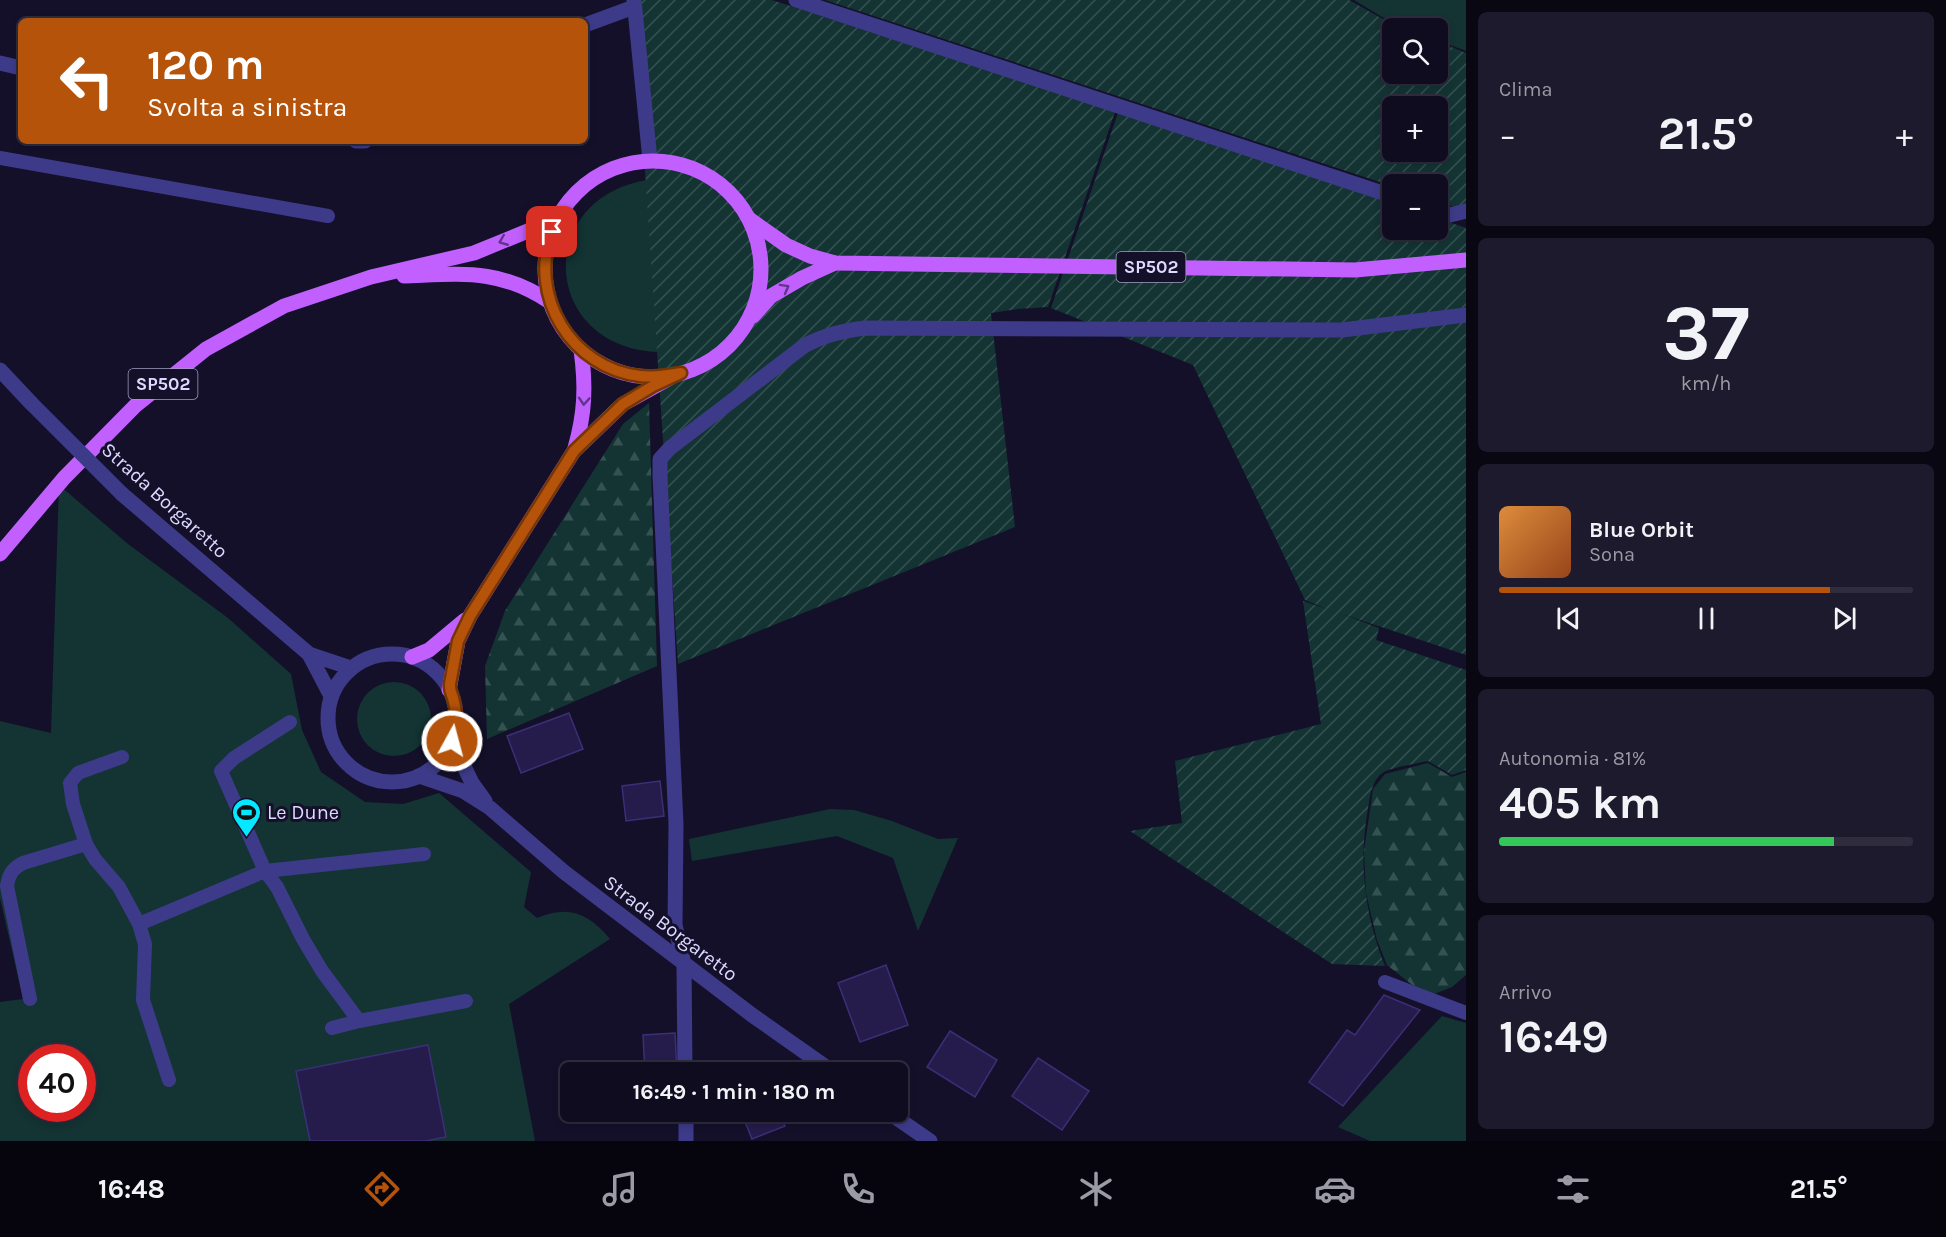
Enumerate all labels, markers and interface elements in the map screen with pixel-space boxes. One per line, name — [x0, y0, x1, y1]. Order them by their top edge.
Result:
map controls — [1382, 18, 1448, 240]
button: search — [1382, 18, 1448, 84]
text: 120 m — [147, 40, 264, 90]
icon: left — [48, 42, 126, 120]
text: Clima — [1499, 78, 1553, 101]
text: Svolta a sinistra — [147, 91, 347, 123]
button: + — [1382, 96, 1448, 162]
text: 21.5° — [1658, 108, 1754, 160]
text: − — [1499, 116, 1516, 154]
text: + — [1896, 116, 1913, 154]
button: − — [1382, 174, 1448, 240]
pin — [526, 206, 577, 257]
icon: arrive — [535, 215, 568, 248]
one-way arrow — [498, 234, 509, 246]
road number: SP502 — [1116, 252, 1186, 282]
one-way arrow — [779, 284, 790, 295]
text: 37 — [1662, 287, 1750, 379]
road number: SP502 — [128, 369, 198, 399]
text: km/h — [1681, 372, 1731, 395]
one-way arrow — [578, 397, 591, 406]
street label: Strada Borgaretto — [97, 438, 232, 563]
text: Blue Orbit — [1589, 517, 1694, 543]
text: Sona — [1589, 543, 1635, 566]
icon: previous — [1552, 602, 1585, 635]
icon: pause — [1690, 602, 1723, 635]
icon: next — [1828, 602, 1861, 635]
position arrow — [420, 709, 484, 773]
text: Autonomia · 81% — [1499, 747, 1646, 770]
text: 405 km — [1499, 777, 1661, 829]
sports icon: Le Dune — [230, 796, 262, 838]
place label: Le Dune — [267, 801, 339, 824]
street label: Strada Borgaretto — [599, 871, 742, 986]
text: Arrivo — [1499, 981, 1552, 1004]
text: 16:49 — [1499, 1011, 1609, 1063]
speed limit sign: 40 — [18, 1044, 96, 1122]
text: 16:49 · 1 min · 180 m — [633, 1079, 836, 1105]
icon: directions — [361, 1168, 403, 1210]
icon: music — [599, 1168, 641, 1210]
icon: phone — [837, 1168, 879, 1210]
icon: climate — [1075, 1168, 1117, 1210]
icon: car — [1314, 1168, 1356, 1210]
icon: filters — [1552, 1168, 1594, 1210]
text: 16:48 — [98, 1173, 165, 1205]
text: 21.5° — [1790, 1173, 1848, 1205]

